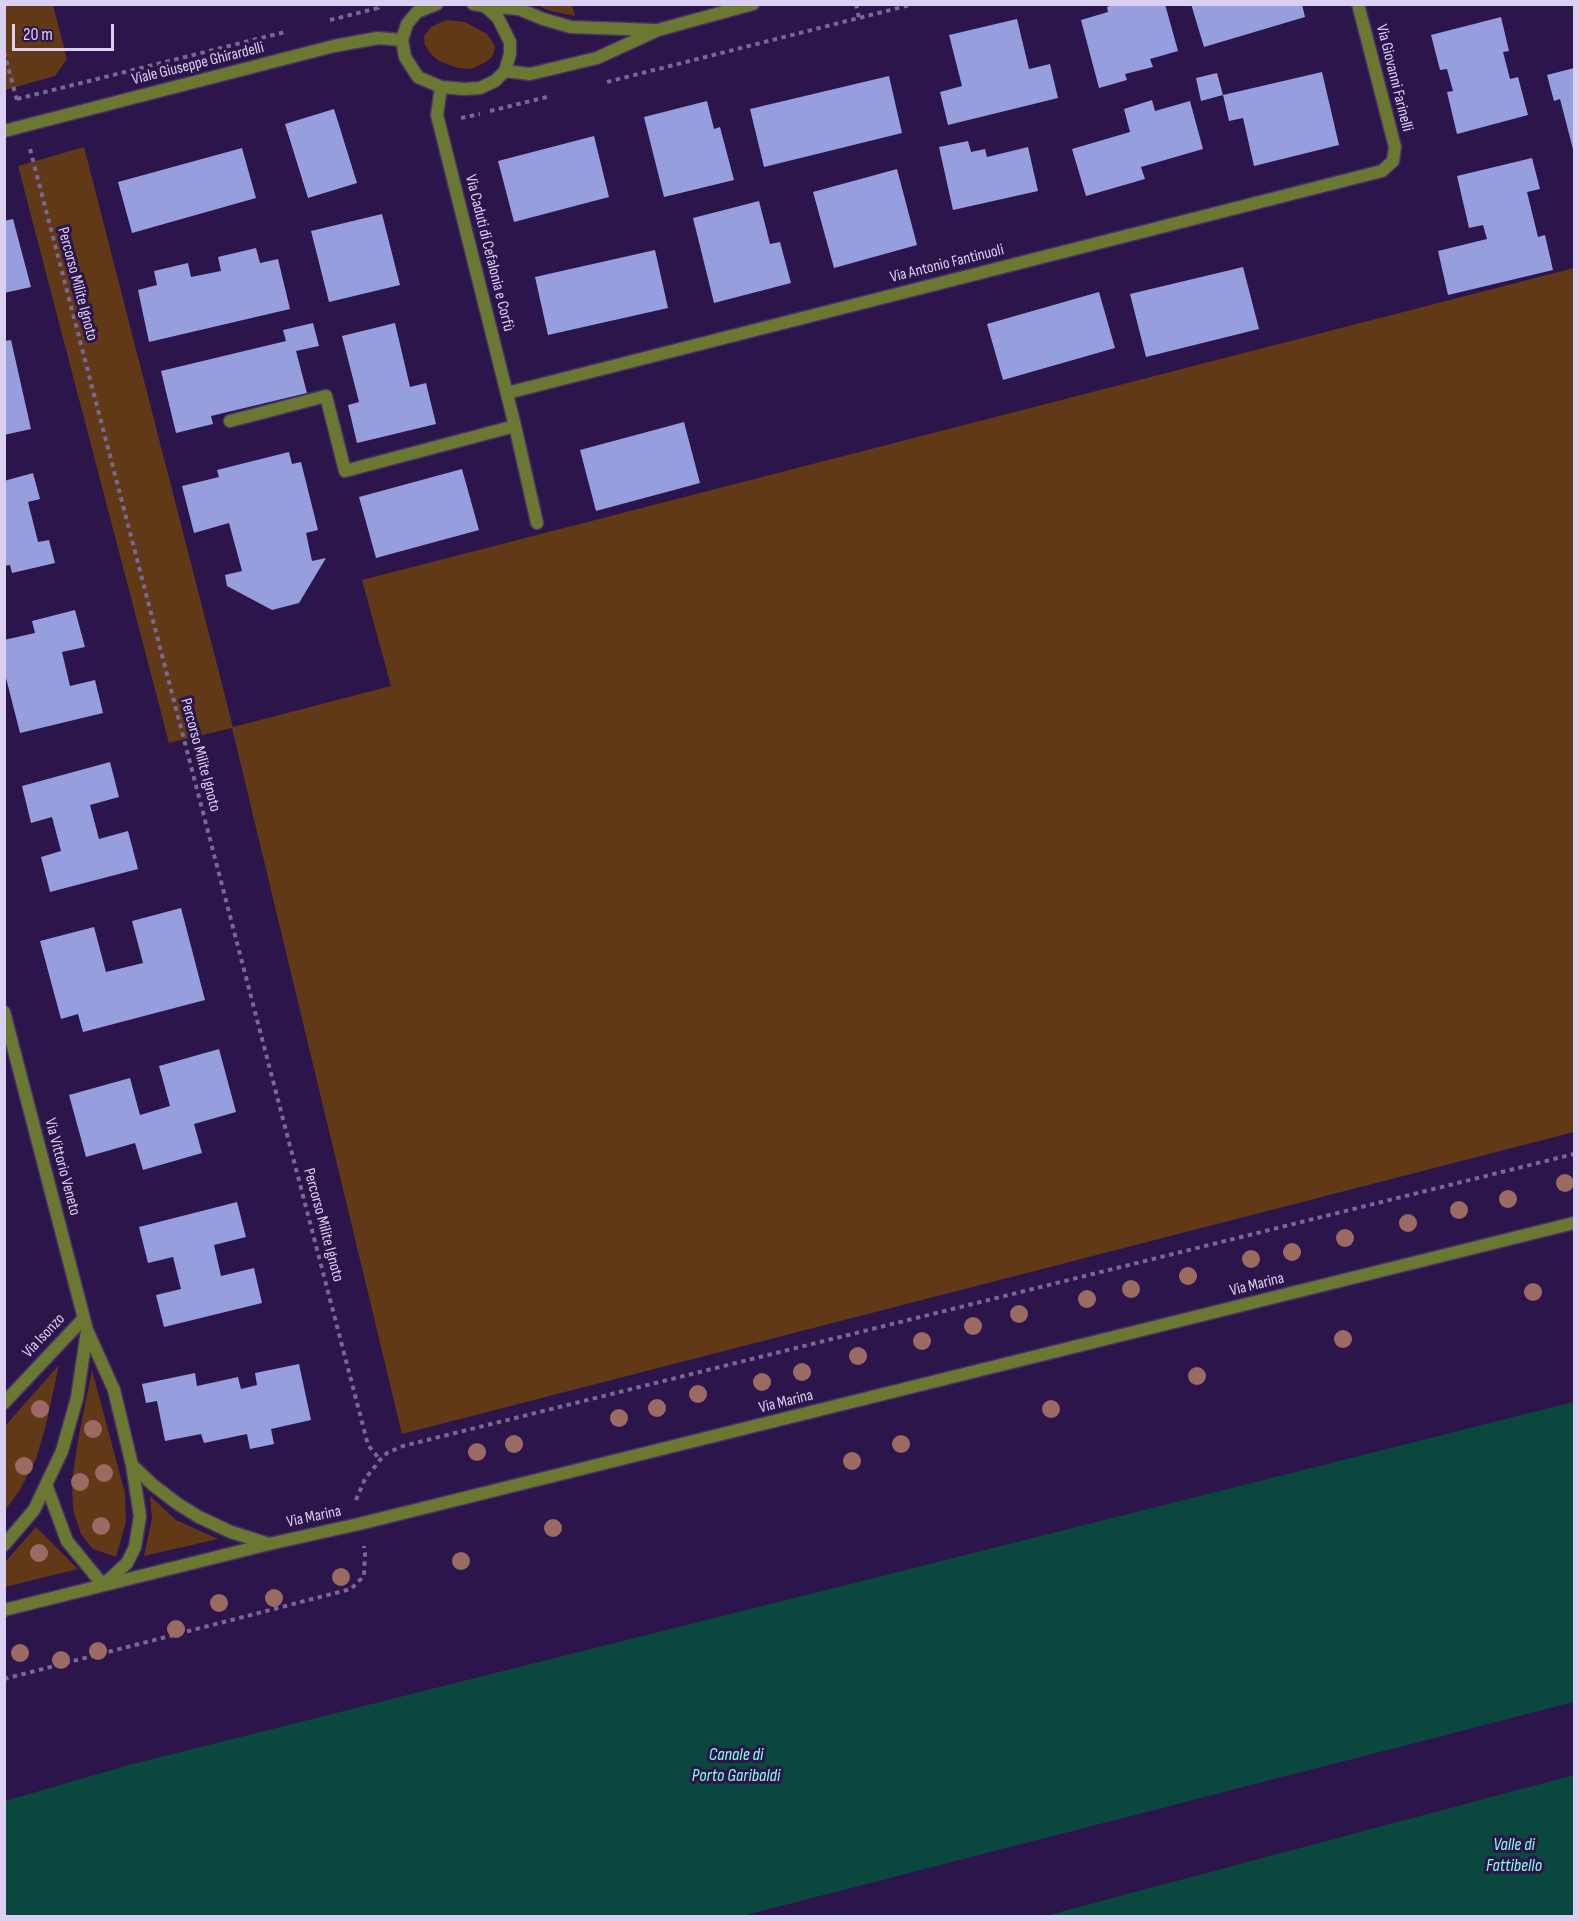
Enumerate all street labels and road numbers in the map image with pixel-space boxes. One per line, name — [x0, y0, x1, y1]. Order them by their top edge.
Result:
street label: Via Giovanni Farinelli — [1371, 22, 1417, 134]
street label: Viale Giuseppe Ghirardelli — [130, 38, 266, 90]
street label: Via Caduti di Cefalonia e Corfù — [460, 173, 518, 333]
street label: Percorso Milite Ignoto — [53, 225, 101, 343]
street label: Via Antonio Fantinuoli — [888, 241, 1006, 287]
street label: Percorso Milite Ignoto — [176, 696, 224, 814]
street label: Via Vittorio Veneto — [40, 1116, 84, 1218]
street label: Percorso Milite Ignoto — [299, 1166, 347, 1284]
street label: Via Marina — [1228, 1269, 1286, 1301]
street label: Via Isonzo — [19, 1310, 69, 1362]
street label: Via Marina — [757, 1386, 815, 1418]
street label: Via Marina — [285, 1502, 343, 1532]

